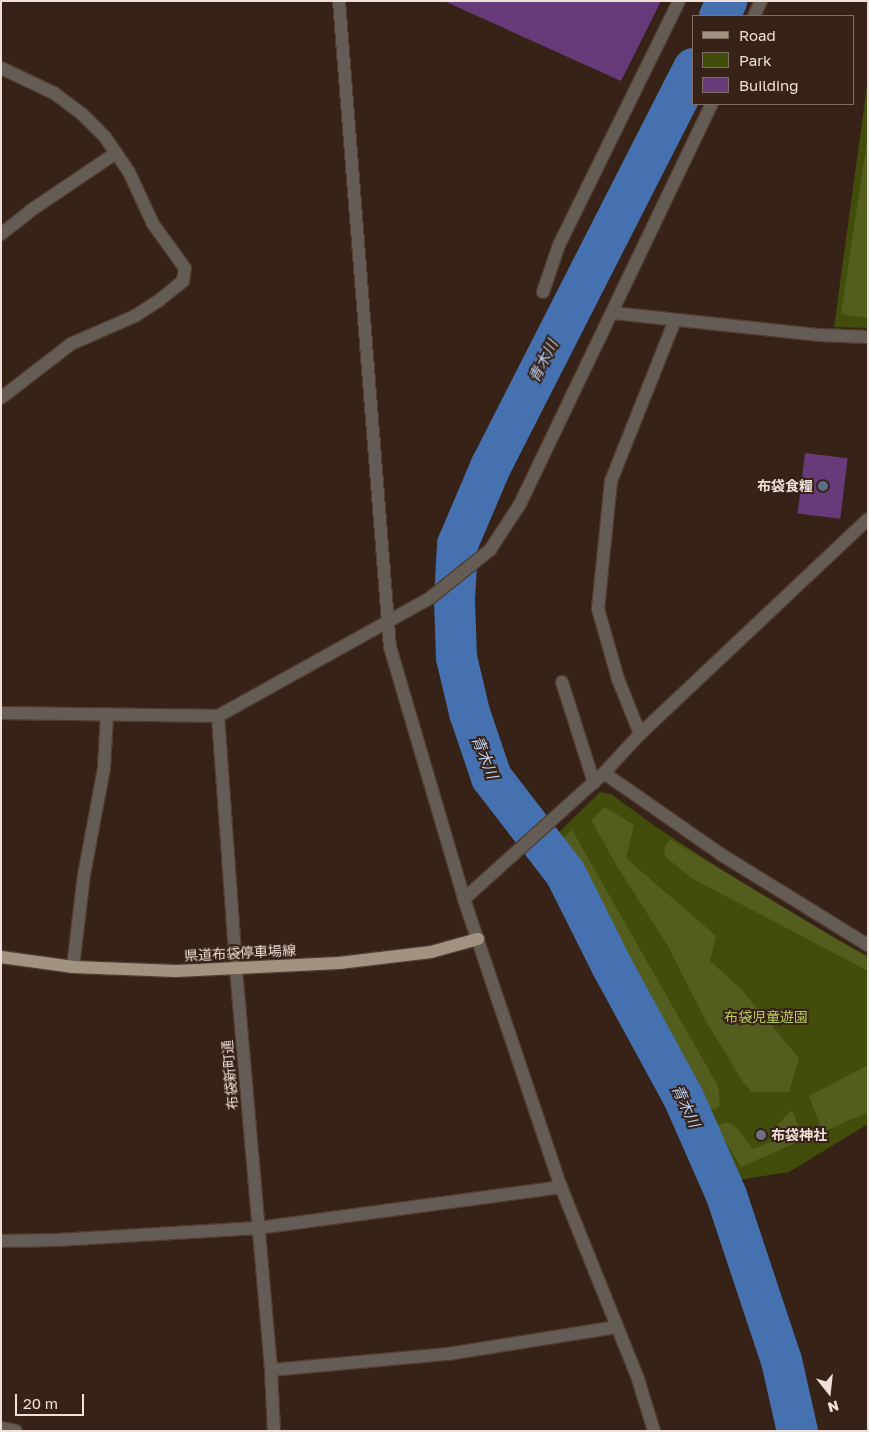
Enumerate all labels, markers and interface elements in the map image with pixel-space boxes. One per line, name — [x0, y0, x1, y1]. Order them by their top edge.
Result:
legend — [692, 15, 854, 105]
text: Road — [739, 26, 776, 44]
text: Park — [739, 51, 771, 69]
text: Building — [739, 76, 799, 94]
water label: 青木川 — [525, 337, 561, 385]
place label: 布袋食糧 — [757, 478, 813, 494]
marker: 布袋食糧 — [817, 480, 829, 492]
water label: 青木川 — [468, 733, 502, 781]
street label: 県道布袋停車場線 — [184, 942, 296, 964]
park label: 布袋児童遊園 — [724, 1009, 808, 1025]
street label: 布袋新町通 — [219, 1039, 241, 1111]
water label: 青木川 — [668, 1082, 704, 1130]
place label: 布袋神社 — [771, 1127, 827, 1143]
marker: 布袋神社 — [755, 1129, 767, 1141]
north arrow — [804, 1367, 854, 1417]
scale bar — [18, 1384, 86, 1416]
text: 20 m — [23, 1394, 58, 1412]
text: N — [826, 1397, 841, 1417]

